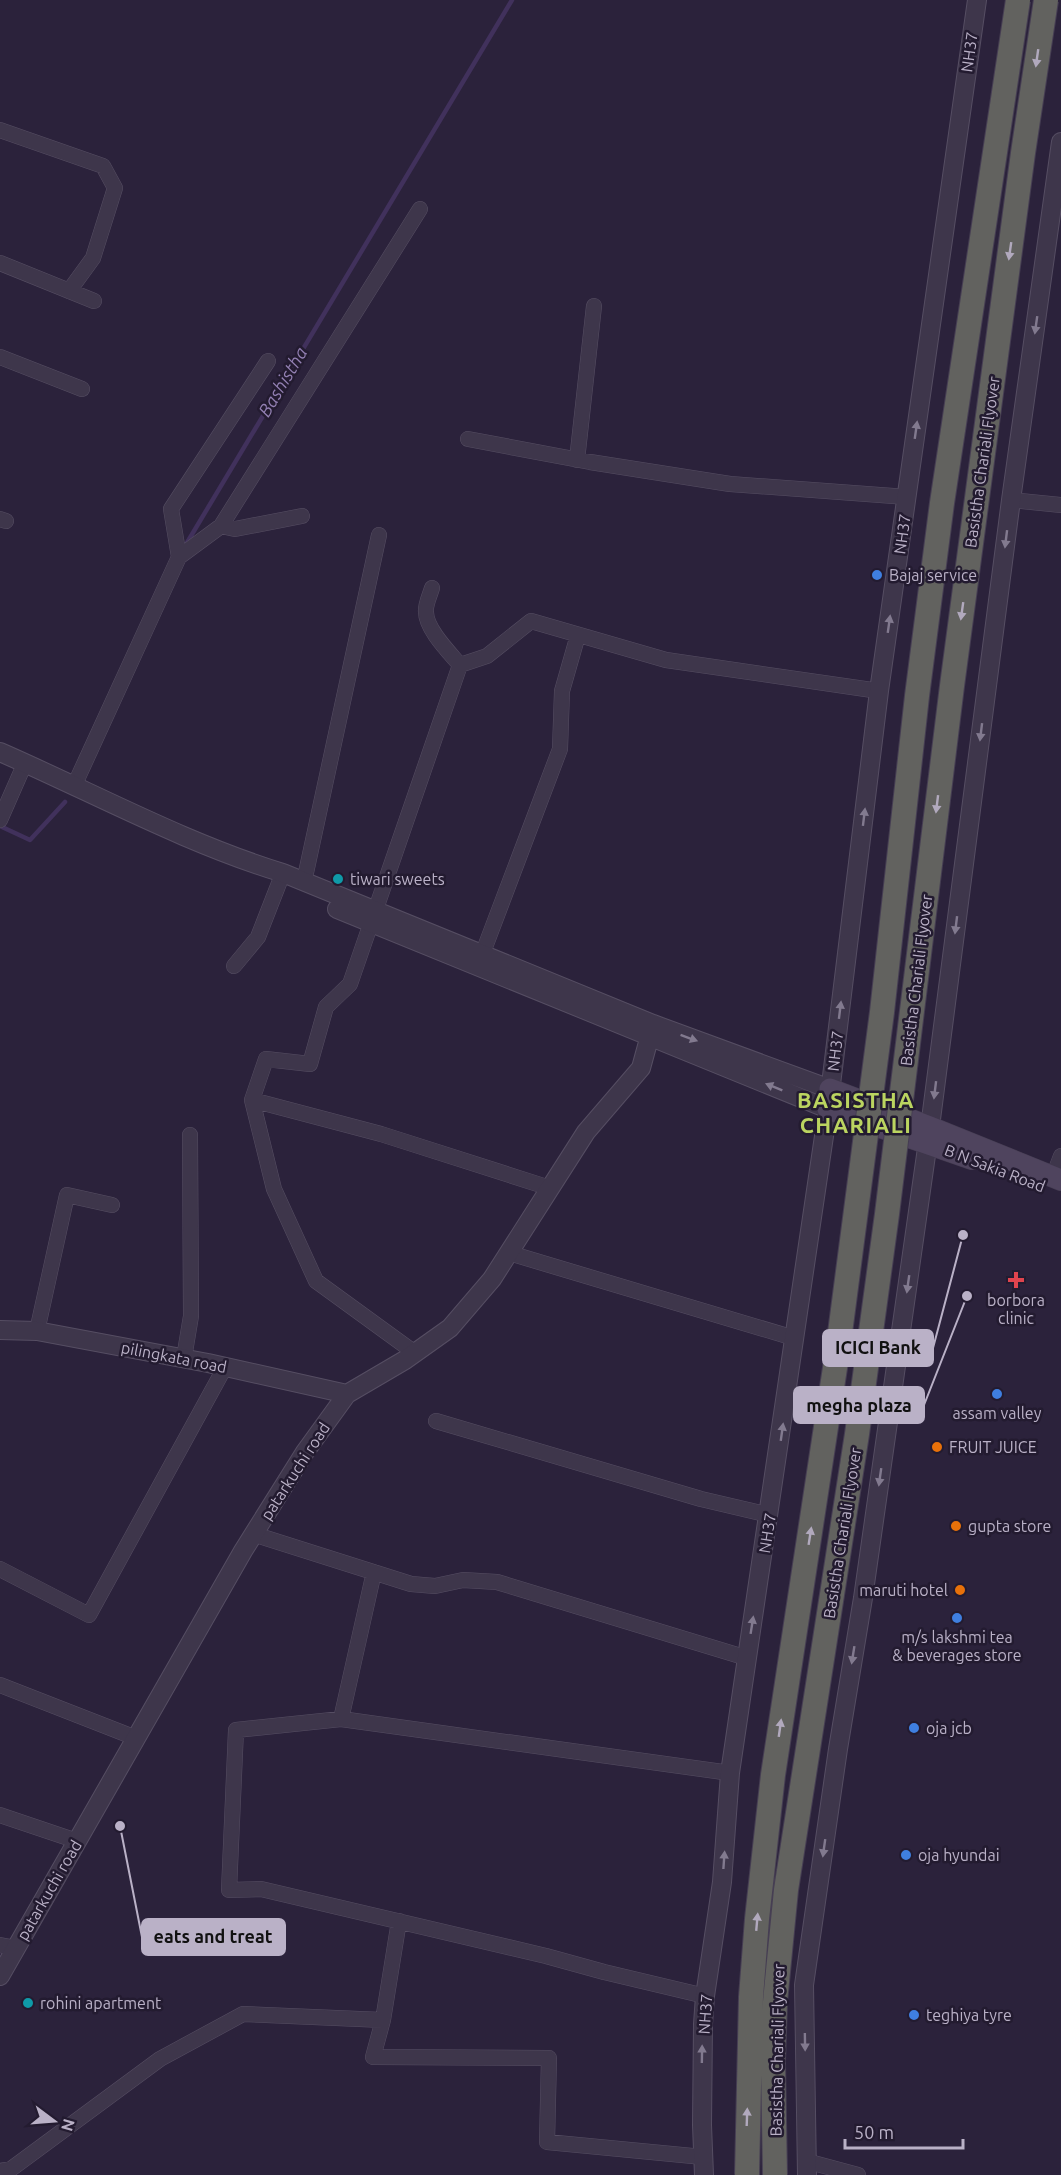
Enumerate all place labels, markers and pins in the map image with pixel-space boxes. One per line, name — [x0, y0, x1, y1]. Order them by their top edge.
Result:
place label: Bajaj service — [889, 566, 977, 584]
marker: Bajaj service — [870, 568, 884, 582]
place label: tiwari sweets — [350, 870, 445, 888]
marker: tiwari sweets — [331, 872, 345, 886]
marker: borbora clinic — [1007, 1271, 1025, 1289]
place label: borbora clinic — [987, 1291, 1045, 1327]
callout: ICICI Bank — [823, 1330, 933, 1366]
callout: megha plaza — [794, 1387, 924, 1423]
marker: assam valley — [990, 1387, 1004, 1401]
place label: assam valley — [953, 1404, 1042, 1422]
place label: FRUIT JUICE — [949, 1438, 1037, 1456]
marker: FRUIT JUICE — [930, 1440, 944, 1454]
place label: gupta store — [968, 1517, 1051, 1535]
marker: gupta store — [949, 1519, 963, 1533]
place label: maruti hotel — [859, 1581, 948, 1599]
marker: maruti hotel — [953, 1583, 967, 1597]
marker: m/s lakshmi tea & beverages store — [950, 1611, 964, 1625]
place label: m/s lakshmi tea & beverages store — [892, 1628, 1022, 1664]
place label: oja jcb — [926, 1719, 972, 1737]
marker: oja jcb — [907, 1721, 921, 1735]
place label: oja hyundai — [918, 1846, 1000, 1864]
marker: oja hyundai — [899, 1848, 913, 1862]
callout: eats and treat — [142, 1919, 285, 1955]
place label: rohini apartment — [40, 1994, 162, 2012]
marker: rohini apartment — [21, 1996, 35, 2010]
place label: teghiya tyre — [926, 2006, 1012, 2024]
marker: teghiya tyre — [907, 2008, 921, 2022]

